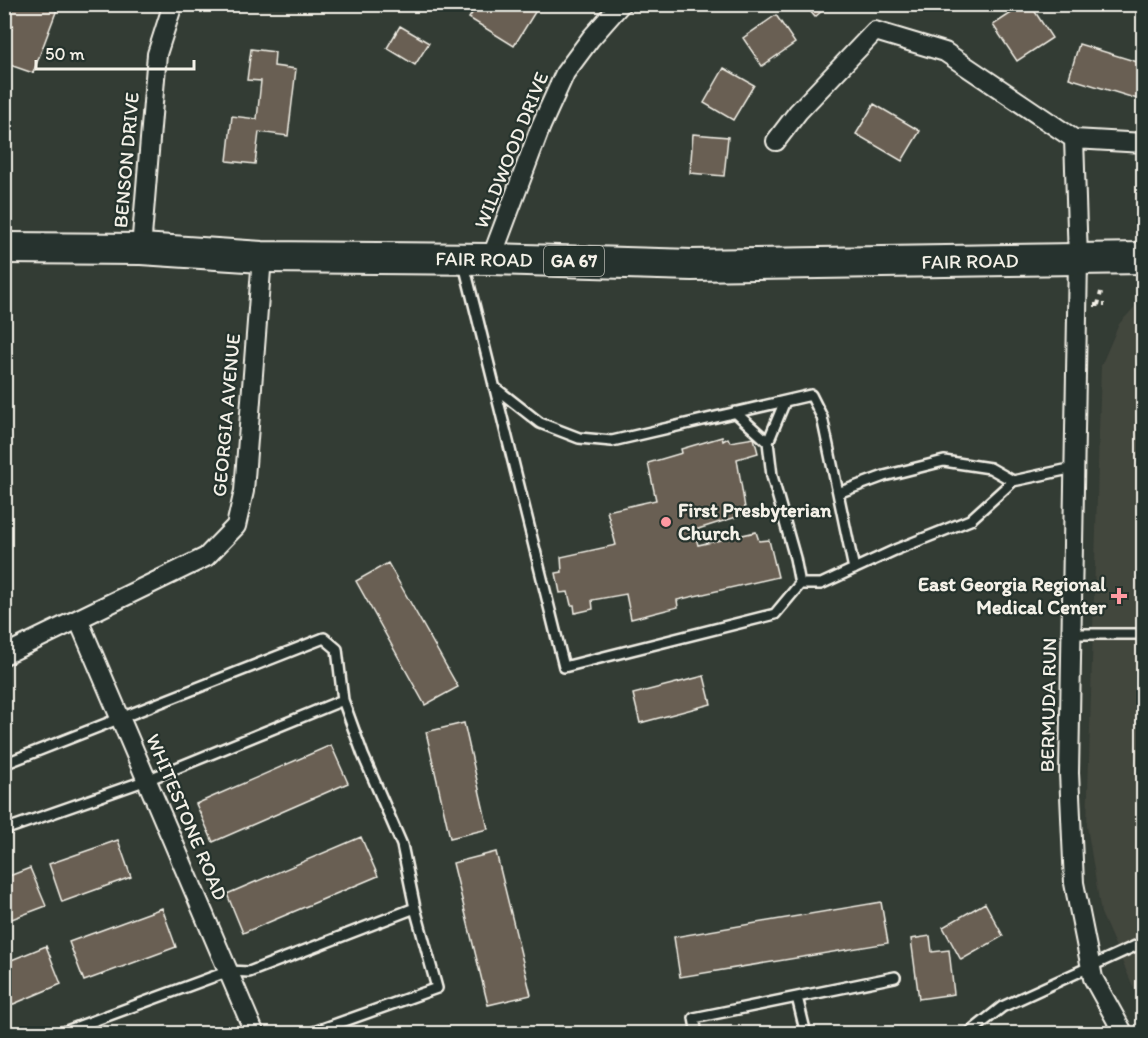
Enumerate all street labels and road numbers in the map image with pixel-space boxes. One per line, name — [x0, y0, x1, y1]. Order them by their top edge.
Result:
street label: WILDWOOD DRIVE — [469, 68, 553, 232]
street label: BENSON DRIVE — [108, 91, 144, 229]
street label: FAIR ROAD — [435, 246, 533, 272]
road number: GA 67 — [544, 246, 604, 276]
street label: FAIR ROAD — [921, 248, 1019, 274]
street label: GEORGIA AVENUE — [207, 332, 245, 498]
street label: BERMUDA RUN — [1035, 637, 1061, 773]
street label: WHITESTONE ROAD — [141, 730, 233, 904]

